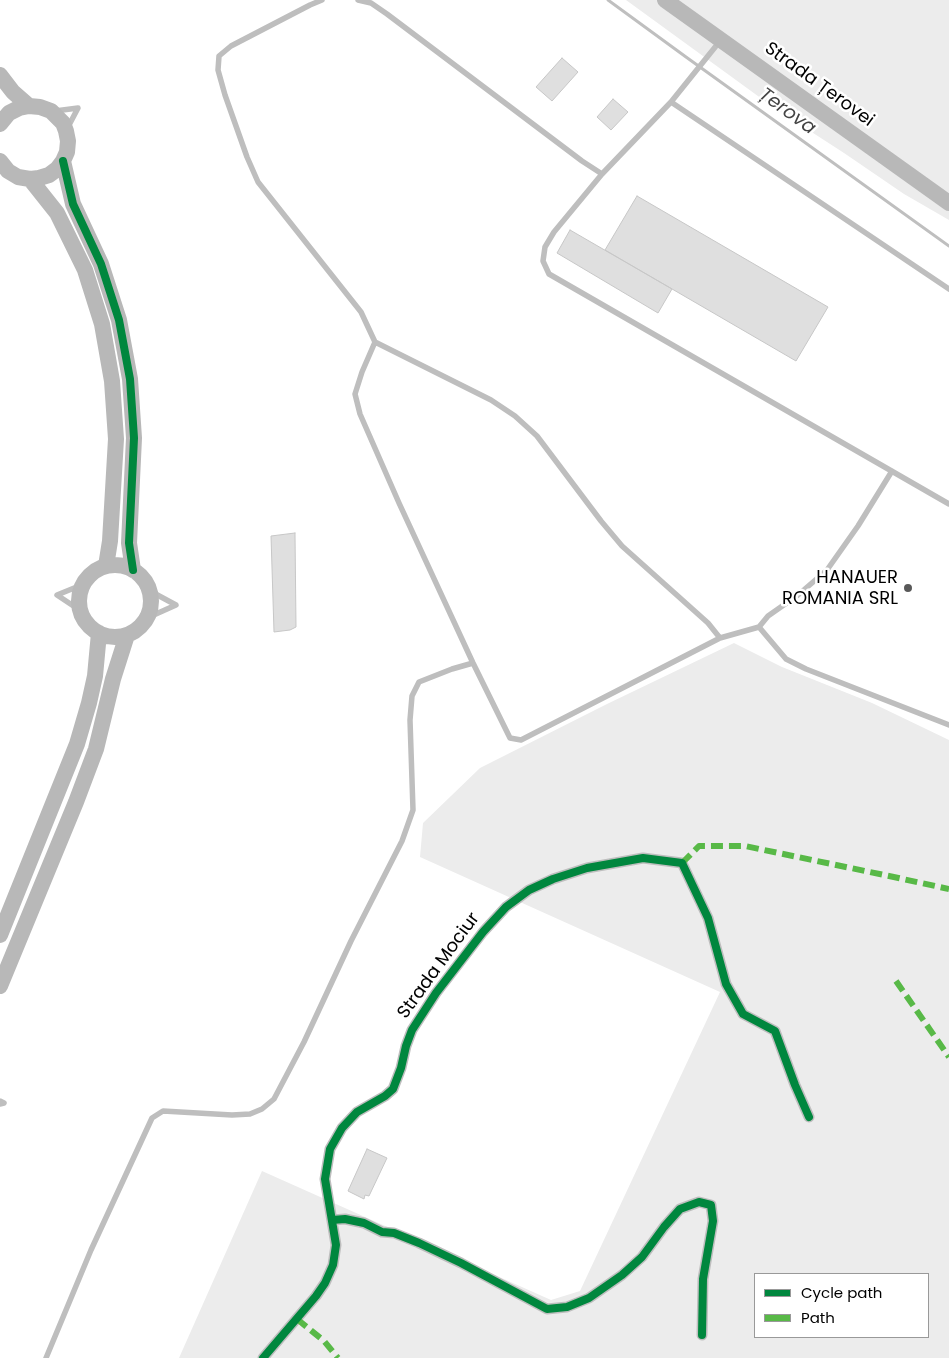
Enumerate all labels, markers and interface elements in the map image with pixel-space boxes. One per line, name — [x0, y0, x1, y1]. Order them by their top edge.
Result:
street label: Strada Țerovei — [760, 38, 878, 132]
water label: Țerova — [754, 84, 820, 140]
place label: HANAUER ROMANIA SRL — [782, 567, 898, 610]
marker: HANAUER ROMANIA SRL — [902, 582, 914, 594]
street label: Strada Mociur — [393, 909, 485, 1023]
legend — [754, 1273, 929, 1338]
text: Cycle path — [801, 1282, 882, 1303]
text: Path — [801, 1307, 835, 1328]

